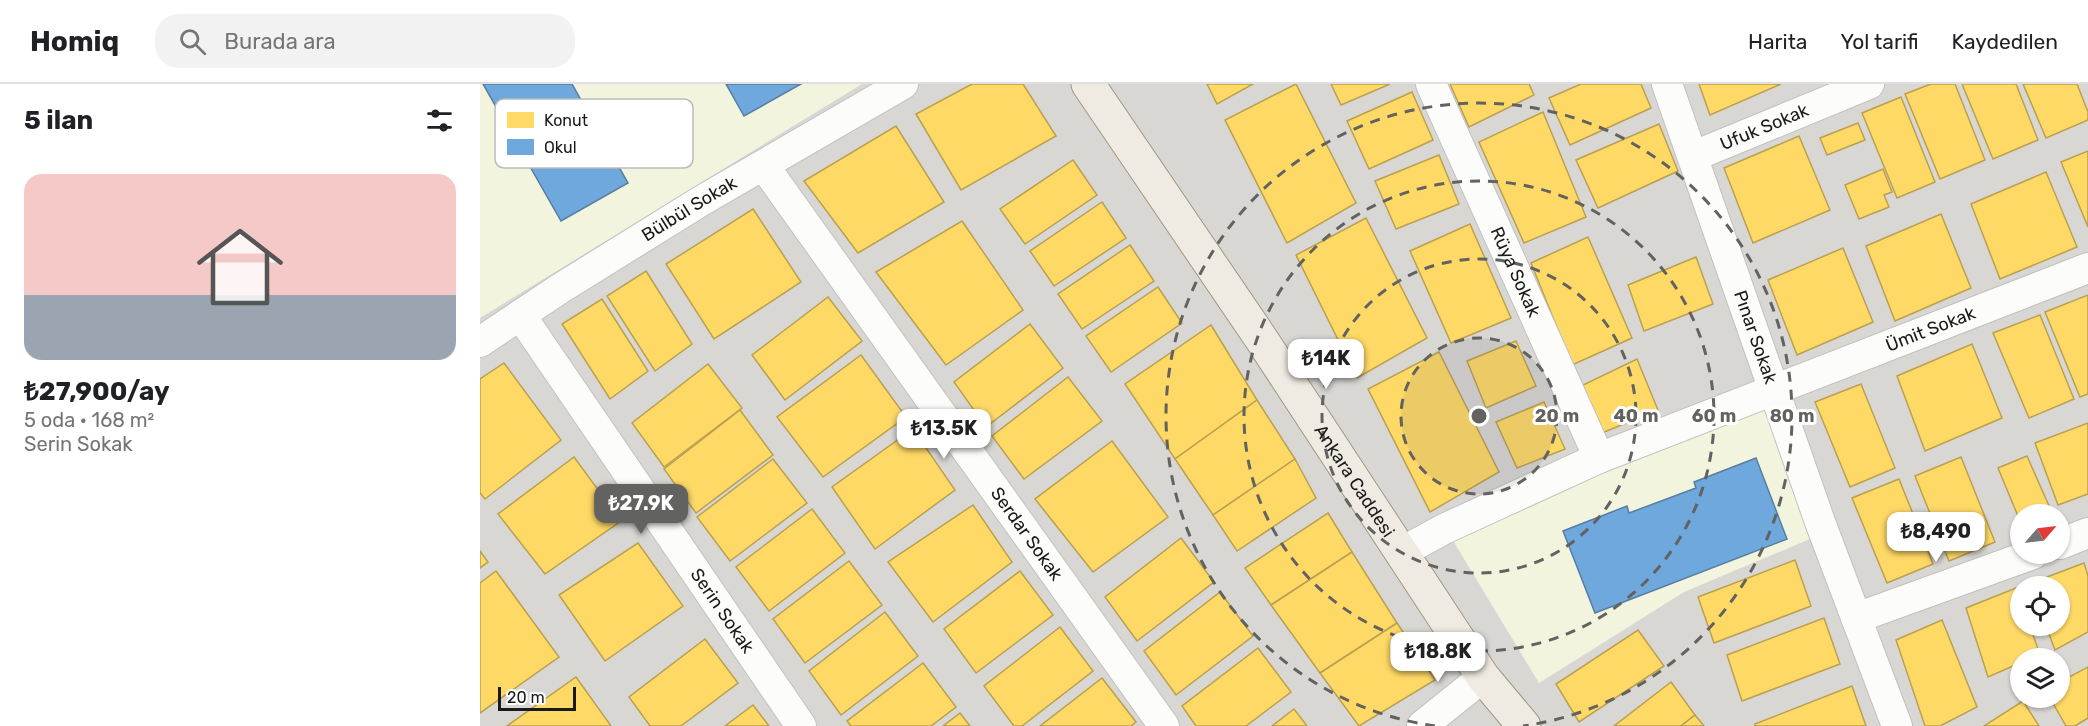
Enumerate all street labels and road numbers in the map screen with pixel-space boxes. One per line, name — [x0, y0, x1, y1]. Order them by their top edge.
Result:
street label: Ufuk Sokak — [1717, 99, 1813, 155]
street label: Bülbül Sokak — [637, 171, 741, 246]
street label: Rüya Sokak — [1486, 223, 1545, 321]
street label: Pınar Sokak — [1729, 287, 1782, 387]
street label: Ümit Sokak — [1883, 302, 1979, 357]
street label: Ankara Caddesi — [1310, 420, 1399, 541]
street label: Serdar Sokak — [986, 483, 1068, 585]
street label: Serin Sokak — [686, 564, 759, 658]

